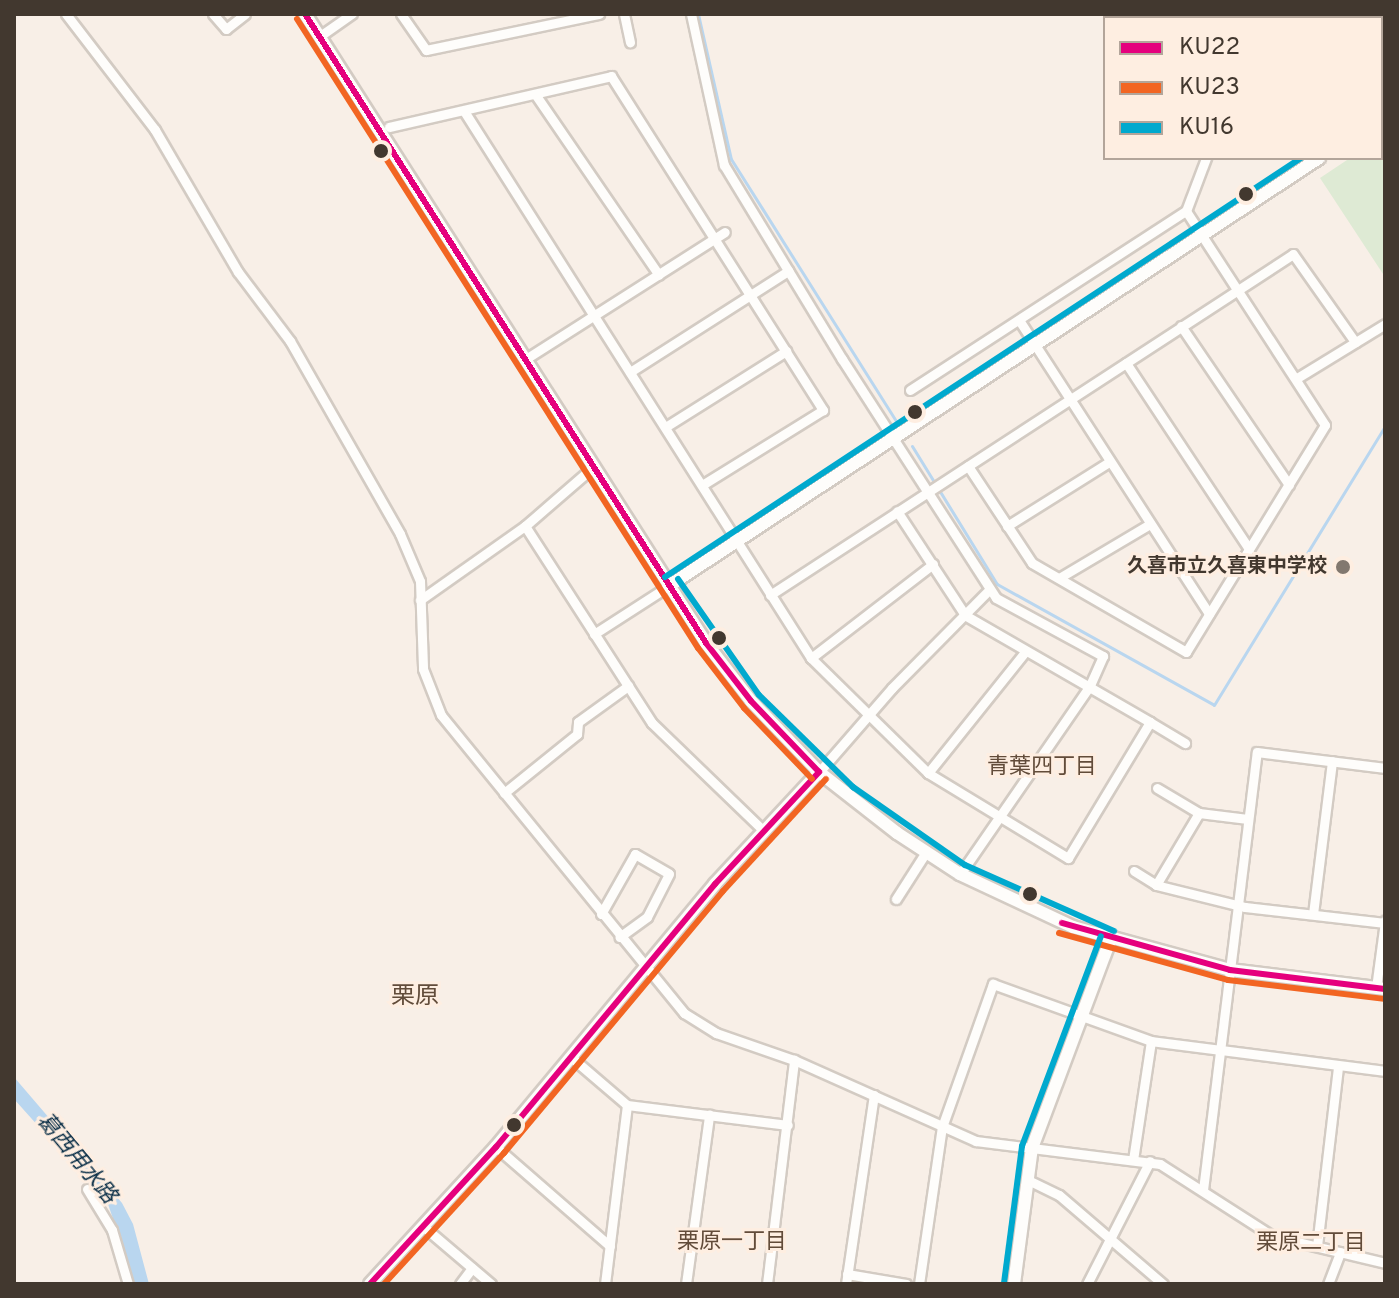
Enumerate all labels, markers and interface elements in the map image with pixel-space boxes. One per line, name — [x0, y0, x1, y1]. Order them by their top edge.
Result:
legend — [1103, 16, 1383, 160]
text: KU22 — [1179, 33, 1240, 63]
text: KU23 — [1179, 73, 1240, 103]
text: KU16 — [1179, 113, 1234, 143]
unlabelled marker — [373, 143, 389, 159]
unlabelled marker — [1238, 186, 1254, 202]
unlabelled marker — [907, 404, 923, 420]
place label: 久喜市立久喜東中学校 — [1127, 555, 1327, 579]
marker: 久喜市立久喜東中学校 — [1334, 558, 1352, 576]
unlabelled marker — [711, 630, 727, 646]
district label: 青葉四丁目 — [987, 755, 1097, 781]
unlabelled marker — [1022, 886, 1038, 902]
district label: 栗原 — [391, 984, 439, 1012]
water label: 葛西用水路 — [31, 1108, 121, 1210]
unlabelled marker — [506, 1117, 522, 1133]
district label: 栗原一丁目 — [677, 1230, 787, 1256]
district label: 栗原二丁目 — [1256, 1231, 1366, 1257]

